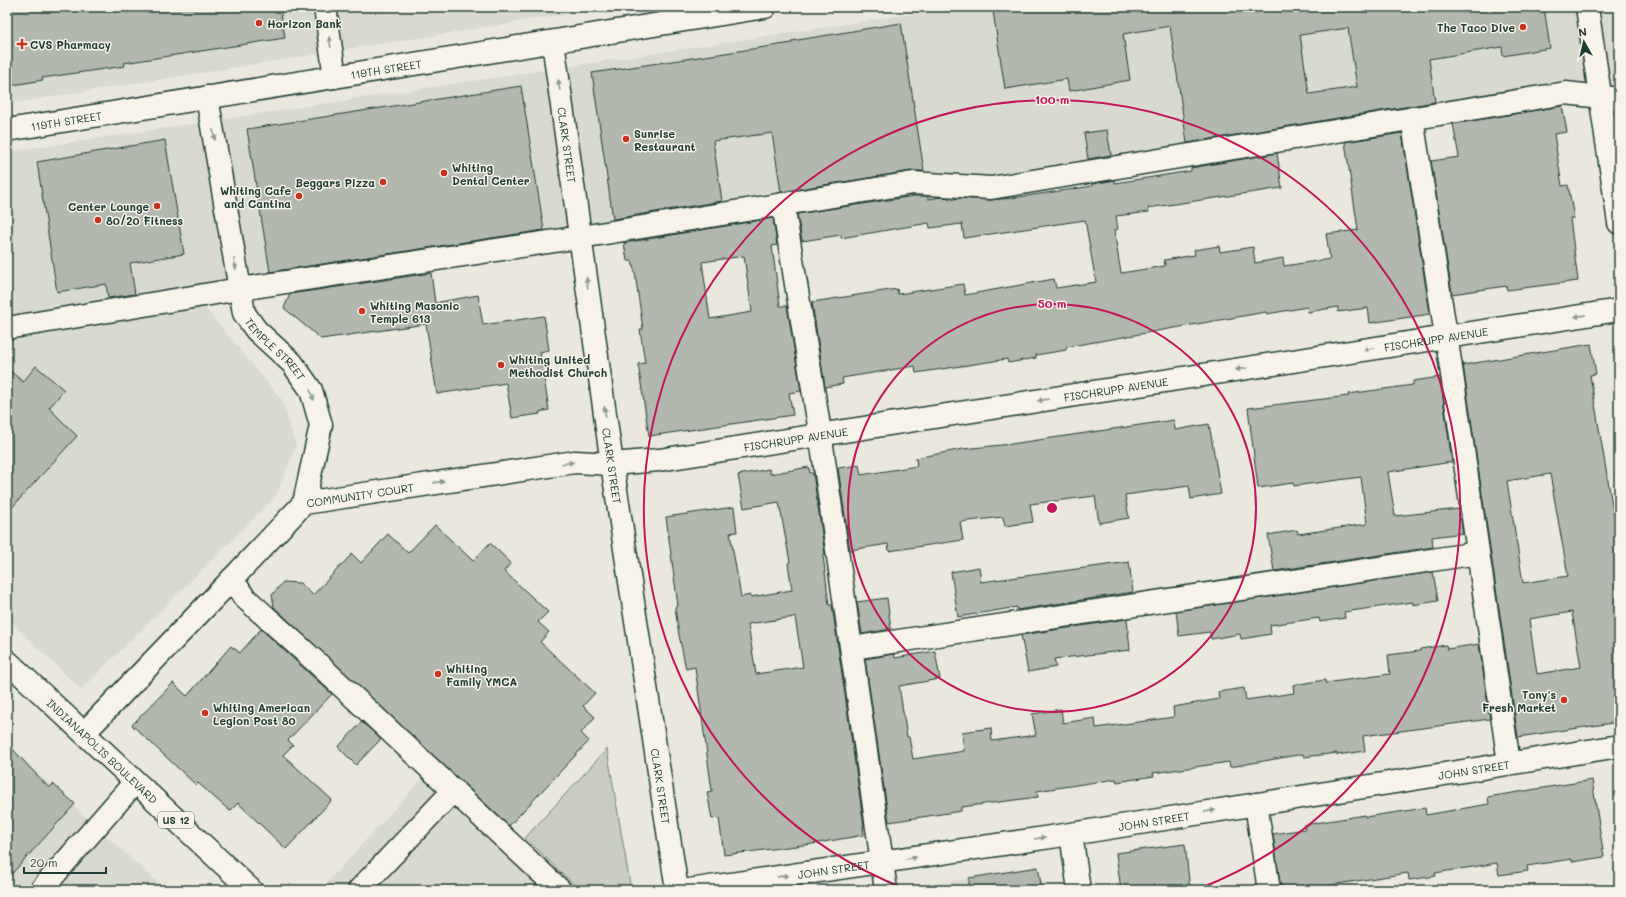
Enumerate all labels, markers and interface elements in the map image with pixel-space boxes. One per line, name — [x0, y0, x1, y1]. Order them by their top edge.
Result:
place label: Horizon Bank — [267, 16, 342, 31]
marker: Horizon Bank — [254, 18, 264, 28]
place label: The Taco Dive — [1437, 20, 1515, 35]
marker: The Taco Dive — [1518, 22, 1528, 32]
north arrow — [1564, 22, 1604, 62]
text: N — [1577, 24, 1588, 40]
one-way arrow — [327, 36, 333, 48]
place label: CVS Pharmacy — [30, 37, 111, 52]
marker: CVS Pharmacy — [17, 39, 27, 49]
street label: 119TH STREET — [349, 55, 423, 82]
one-way arrow — [556, 79, 562, 91]
text: 100 m — [1035, 91, 1069, 107]
street label: CLARK STREET — [555, 106, 580, 184]
street label: 119TH STREET — [29, 107, 103, 134]
place label: Sunrise Restaurant — [634, 126, 695, 154]
one-way arrow — [211, 129, 217, 142]
marker: Sunrise Restaurant — [621, 134, 631, 144]
place label: Whiting Dental Center — [452, 160, 530, 188]
marker: Whiting Dental Center — [439, 168, 449, 178]
place label: Beggars Pizza — [296, 175, 375, 190]
marker: Beggars Pizza — [378, 177, 388, 187]
place label: Whiting Cafe and Cantina — [220, 183, 291, 211]
marker: Whiting Cafe and Cantina — [294, 191, 304, 201]
place label: Center Lounge — [68, 199, 149, 214]
marker: Center Lounge — [152, 201, 162, 211]
place label: 80/20 Fitness — [106, 213, 184, 228]
marker: 80/20 Fitness — [93, 215, 103, 225]
one-way arrow — [232, 258, 238, 270]
one-way arrow — [584, 277, 590, 289]
text: 50 m — [1038, 295, 1066, 311]
place label: Whiting Masonic Temple 613 — [370, 298, 460, 326]
marker: Whiting Masonic Temple 613 — [357, 306, 367, 316]
one-way arrow — [1574, 313, 1587, 319]
street label: TEMPLE STREET — [242, 314, 309, 383]
street label: FISCHRUPP AVENUE — [1383, 323, 1489, 354]
one-way arrow — [1363, 346, 1375, 352]
place label: Whiting United Methodist Church — [509, 352, 607, 380]
marker: Whiting United Methodist Church — [496, 360, 506, 370]
one-way arrow — [1234, 366, 1247, 372]
street label: FISCHRUPP AVENUE — [1063, 373, 1169, 404]
one-way arrow — [309, 390, 315, 402]
one-way arrow — [1037, 397, 1049, 403]
one-way arrow — [602, 406, 608, 418]
street label: FISCHRUPP AVENUE — [743, 423, 849, 454]
street label: CLARK STREET — [600, 427, 625, 505]
one-way arrow — [562, 460, 574, 466]
street label: COMMUNITY COURT — [305, 479, 415, 510]
one-way arrow — [433, 479, 445, 485]
centre of rings — [1045, 501, 1059, 515]
place label: Whiting Family YMCA — [446, 661, 517, 689]
marker: Whiting Family YMCA — [433, 669, 443, 679]
place label: Tony's Fresh Market — [1482, 687, 1556, 715]
street label: INDIANAPOLIS BOULEVARD — [44, 695, 161, 806]
marker: Tony's Fresh Market — [1559, 695, 1569, 705]
place label: Whiting American Legion Post 80 — [213, 700, 310, 728]
marker: Whiting American Legion Post 80 — [200, 708, 210, 718]
street label: CLARK STREET — [648, 747, 674, 825]
street label: JOHN STREET — [1437, 756, 1511, 782]
street label: JOHN STREET — [1117, 808, 1191, 834]
one-way arrow — [1204, 808, 1216, 814]
road number: US 12 — [158, 812, 194, 828]
one-way arrow — [1034, 835, 1046, 841]
scale bar — [24, 849, 106, 875]
text: 20 m — [30, 854, 58, 870]
one-way arrow — [905, 855, 917, 861]
street label: JOHN STREET — [797, 856, 870, 881]
one-way arrow — [777, 873, 789, 879]

